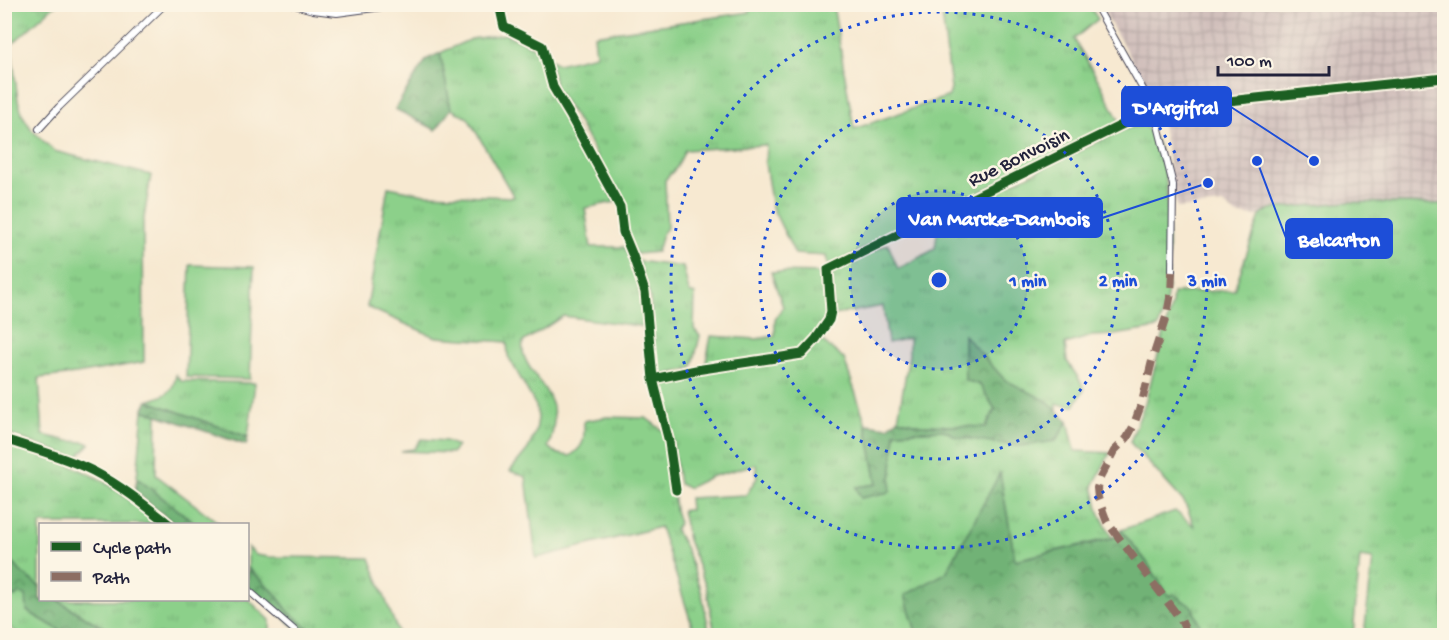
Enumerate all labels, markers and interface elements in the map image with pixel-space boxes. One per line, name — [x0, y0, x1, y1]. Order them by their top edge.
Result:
scale bar — [1218, 39, 1329, 77]
text: 100 m — [1226, 52, 1272, 73]
callout: D'Argifral — [1122, 87, 1231, 126]
text: D'Argifral — [1131, 98, 1219, 123]
street label: Rue Bonvoisin — [965, 125, 1074, 194]
callout: Van Marcke-Dambois — [897, 198, 1102, 237]
text: Van Marcke-Dambois — [908, 209, 1090, 234]
callout: Belcarton — [1286, 219, 1392, 258]
text: Belcarton — [1297, 230, 1381, 255]
centre of rings — [929, 270, 949, 290]
text: 1 min — [1009, 272, 1047, 293]
text: 2 min — [1099, 272, 1138, 293]
text: 3 min — [1187, 272, 1227, 293]
legend — [39, 523, 249, 601]
text: Cycle path — [93, 539, 171, 560]
text: Path — [92, 569, 130, 590]

